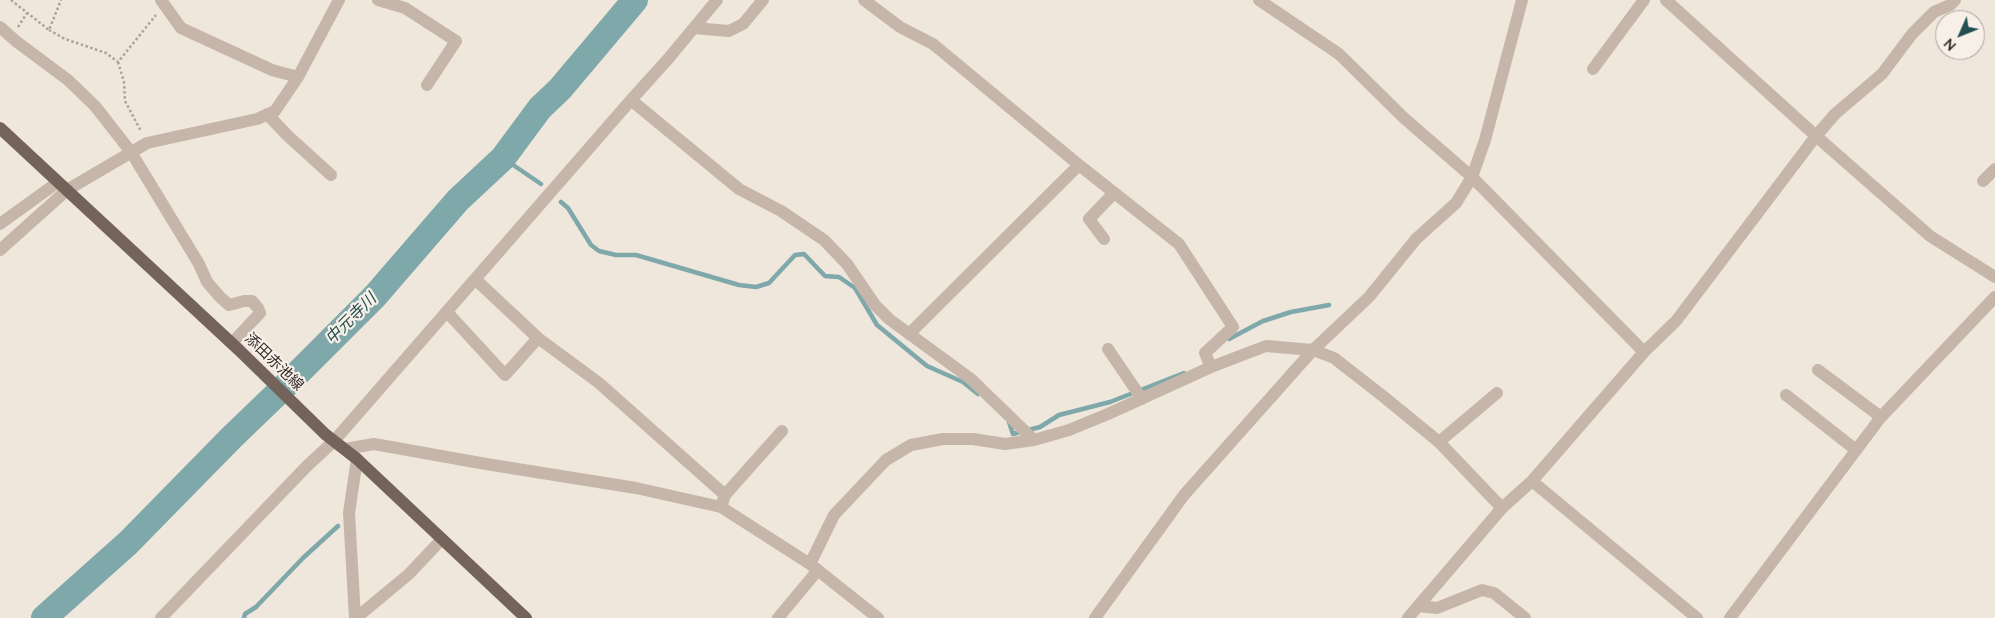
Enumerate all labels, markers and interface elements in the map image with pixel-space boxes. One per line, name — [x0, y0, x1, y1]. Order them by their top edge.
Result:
north arrow — [1935, 10, 1985, 60]
text: N — [1940, 35, 1960, 55]
water label: 中元寺川 — [322, 290, 380, 348]
street label: 添田赤池線 — [241, 329, 307, 395]

